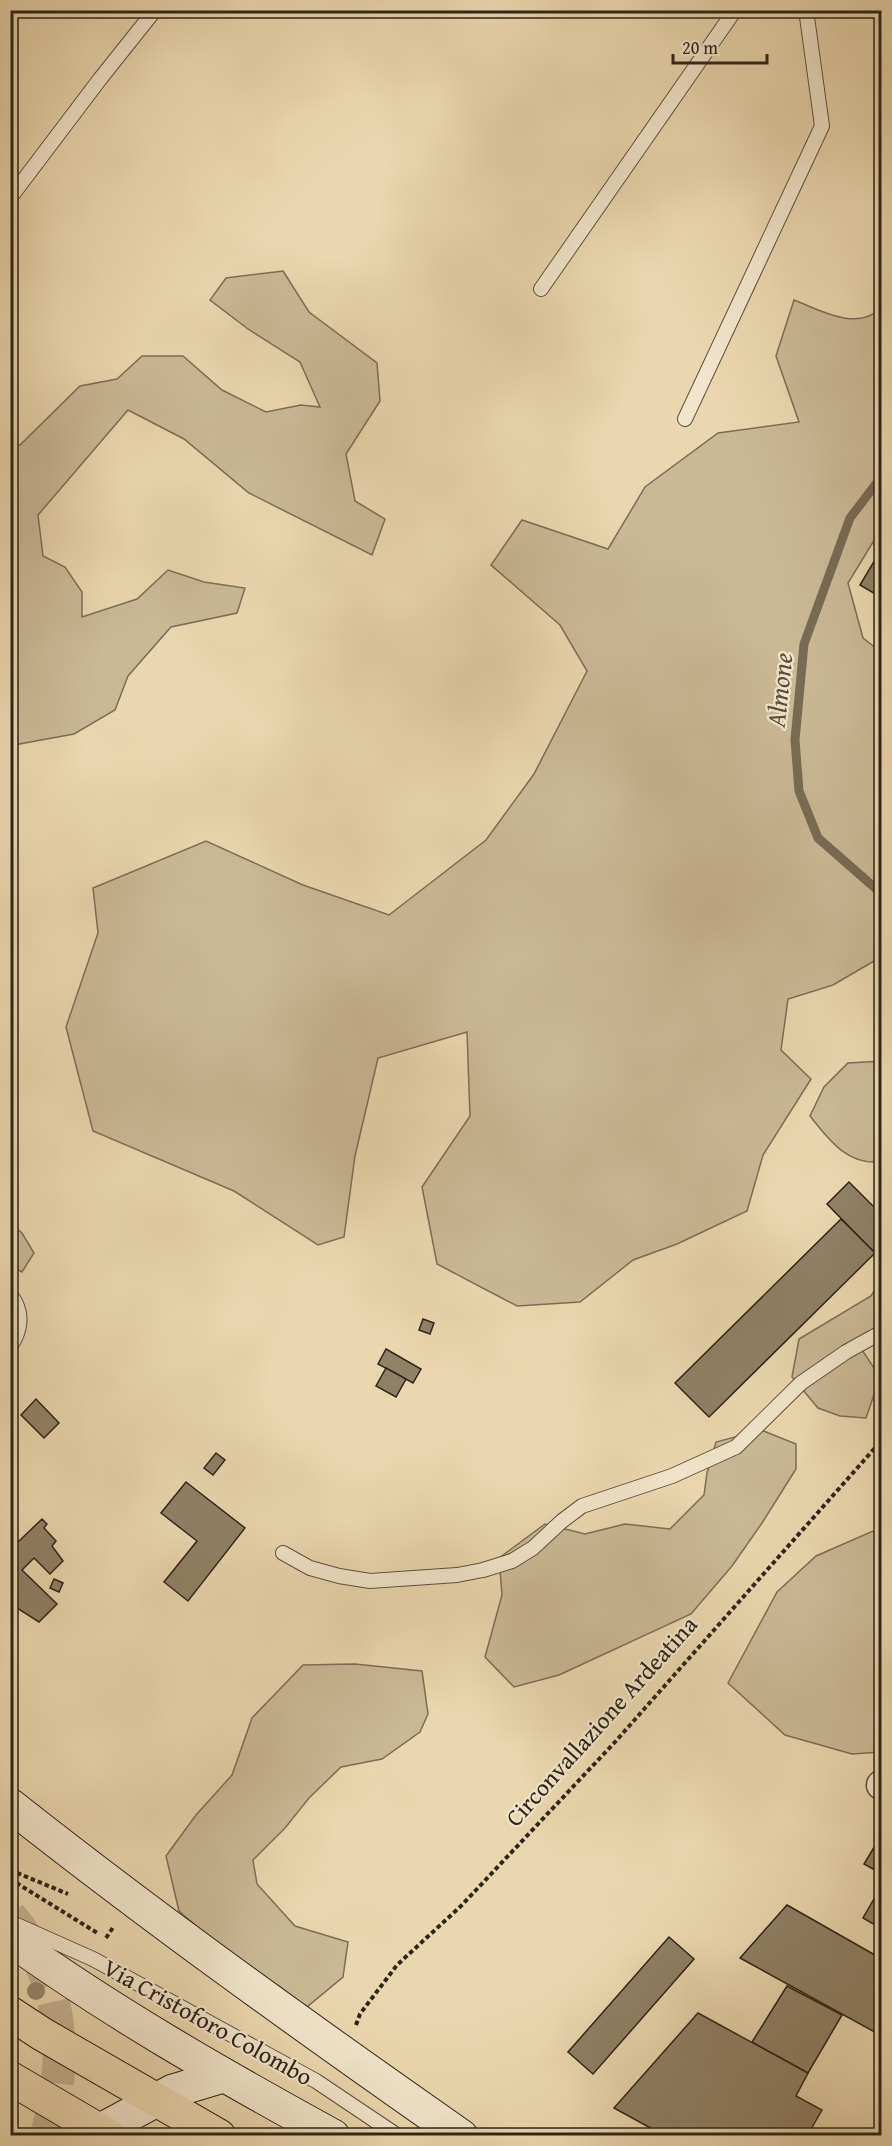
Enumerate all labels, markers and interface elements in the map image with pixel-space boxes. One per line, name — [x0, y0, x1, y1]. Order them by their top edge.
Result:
scale bar — [673, 27, 768, 65]
text: 20 m — [682, 34, 718, 61]
water label: Almone — [756, 651, 802, 730]
street label: Circonvallazione Ardeatina — [497, 1608, 706, 1834]
street label: Via Cristoforo Colombo — [97, 1950, 319, 2094]

